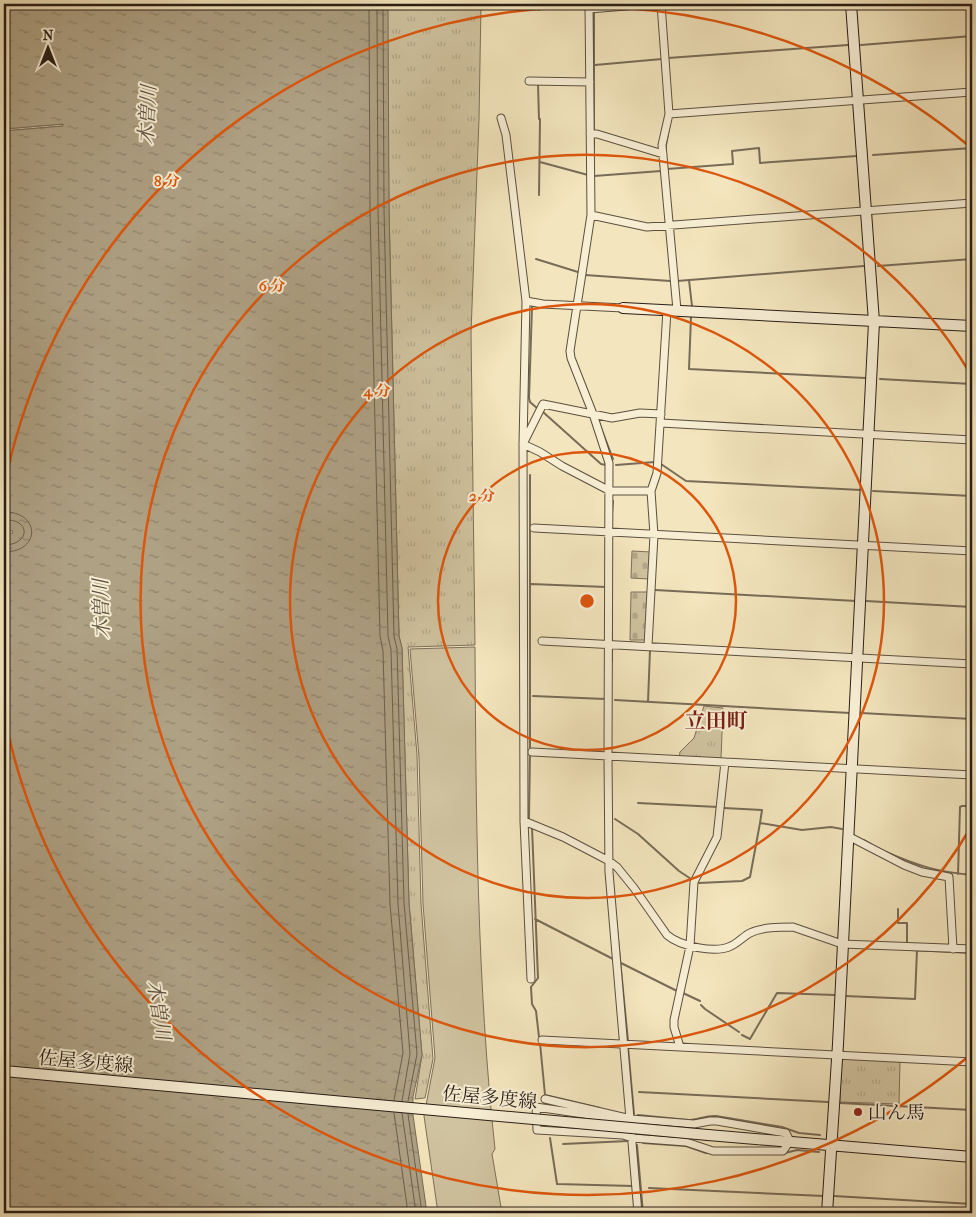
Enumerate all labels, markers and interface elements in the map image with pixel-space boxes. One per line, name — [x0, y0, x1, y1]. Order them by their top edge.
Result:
north arrow — [22, 22, 72, 72]
text: N — [43, 27, 54, 44]
water label: 木曽川 — [134, 82, 161, 146]
text: 8 分 — [154, 172, 180, 190]
text: 6 分 — [259, 277, 285, 295]
text: 4 分 — [362, 382, 391, 400]
text: 2 分 — [469, 487, 495, 505]
water label: 木曽川 — [89, 577, 114, 639]
centre of rings — [578, 592, 596, 610]
district label: 立田町 — [685, 709, 748, 733]
water label: 木曽川 — [142, 979, 175, 1043]
street label: 佐屋多度線 — [38, 1047, 134, 1077]
street label: 佐屋多度線 — [442, 1083, 538, 1113]
place label: 山ん馬 — [868, 1102, 925, 1124]
marker: 山ん馬 — [852, 1106, 864, 1118]

